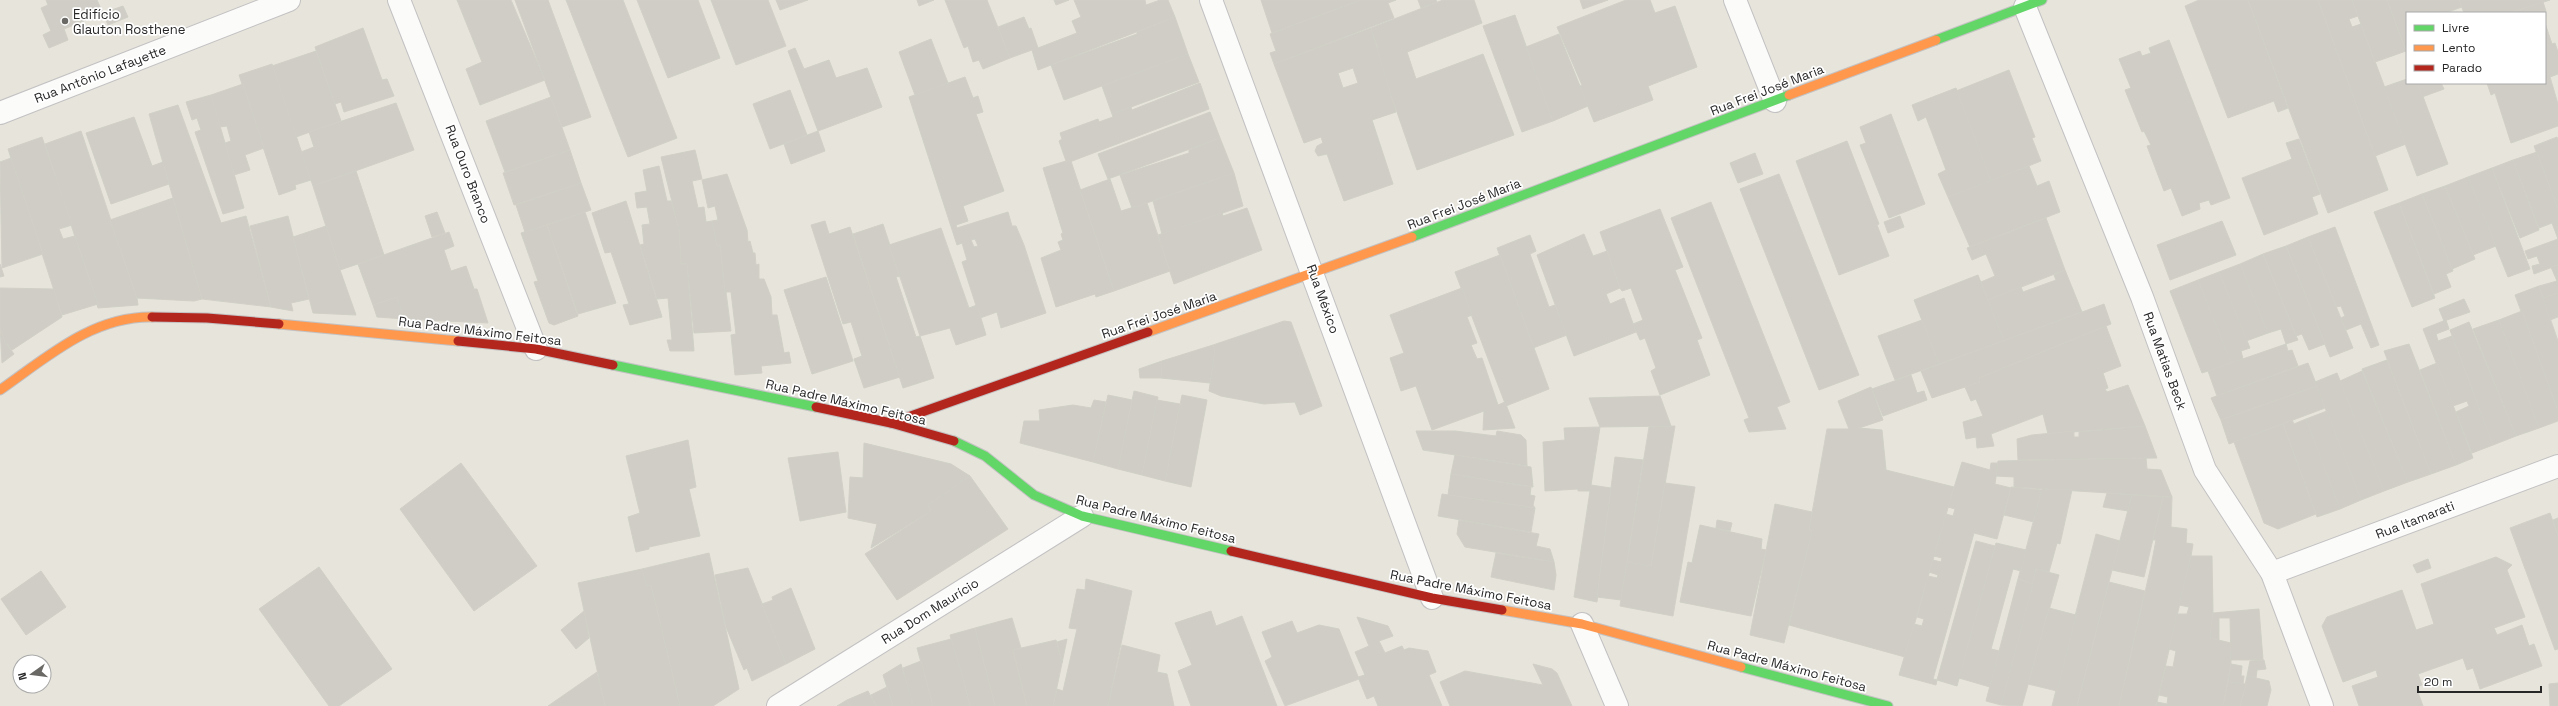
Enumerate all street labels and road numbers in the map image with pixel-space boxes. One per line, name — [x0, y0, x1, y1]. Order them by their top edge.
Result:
street label: Rua Antônio Lafayette — [32, 41, 168, 107]
street label: Rua Frei José Maria — [1708, 60, 1827, 120]
street label: Rua Ouro Branco — [441, 122, 495, 226]
street label: Rua Frei José Maria — [1405, 174, 1524, 234]
street label: Rua México — [1303, 262, 1343, 336]
street label: Rua Frei José Maria — [1099, 287, 1219, 343]
street label: Rua Matias Beck — [2139, 310, 2191, 412]
street label: Rua Padre Máximo Feitosa — [398, 313, 563, 349]
street label: Rua Padre Máximo Feitosa — [764, 375, 928, 429]
street label: Rua Padre Máximo Feitosa — [1074, 491, 1238, 547]
street label: Rua Itamarati — [2373, 497, 2457, 543]
street label: Rua Padre Máximo Feitosa — [1389, 566, 1554, 614]
street label: Rua Dom Maurício — [878, 574, 982, 648]
street label: Rua Padre Máximo Feitosa — [1706, 637, 1869, 696]

